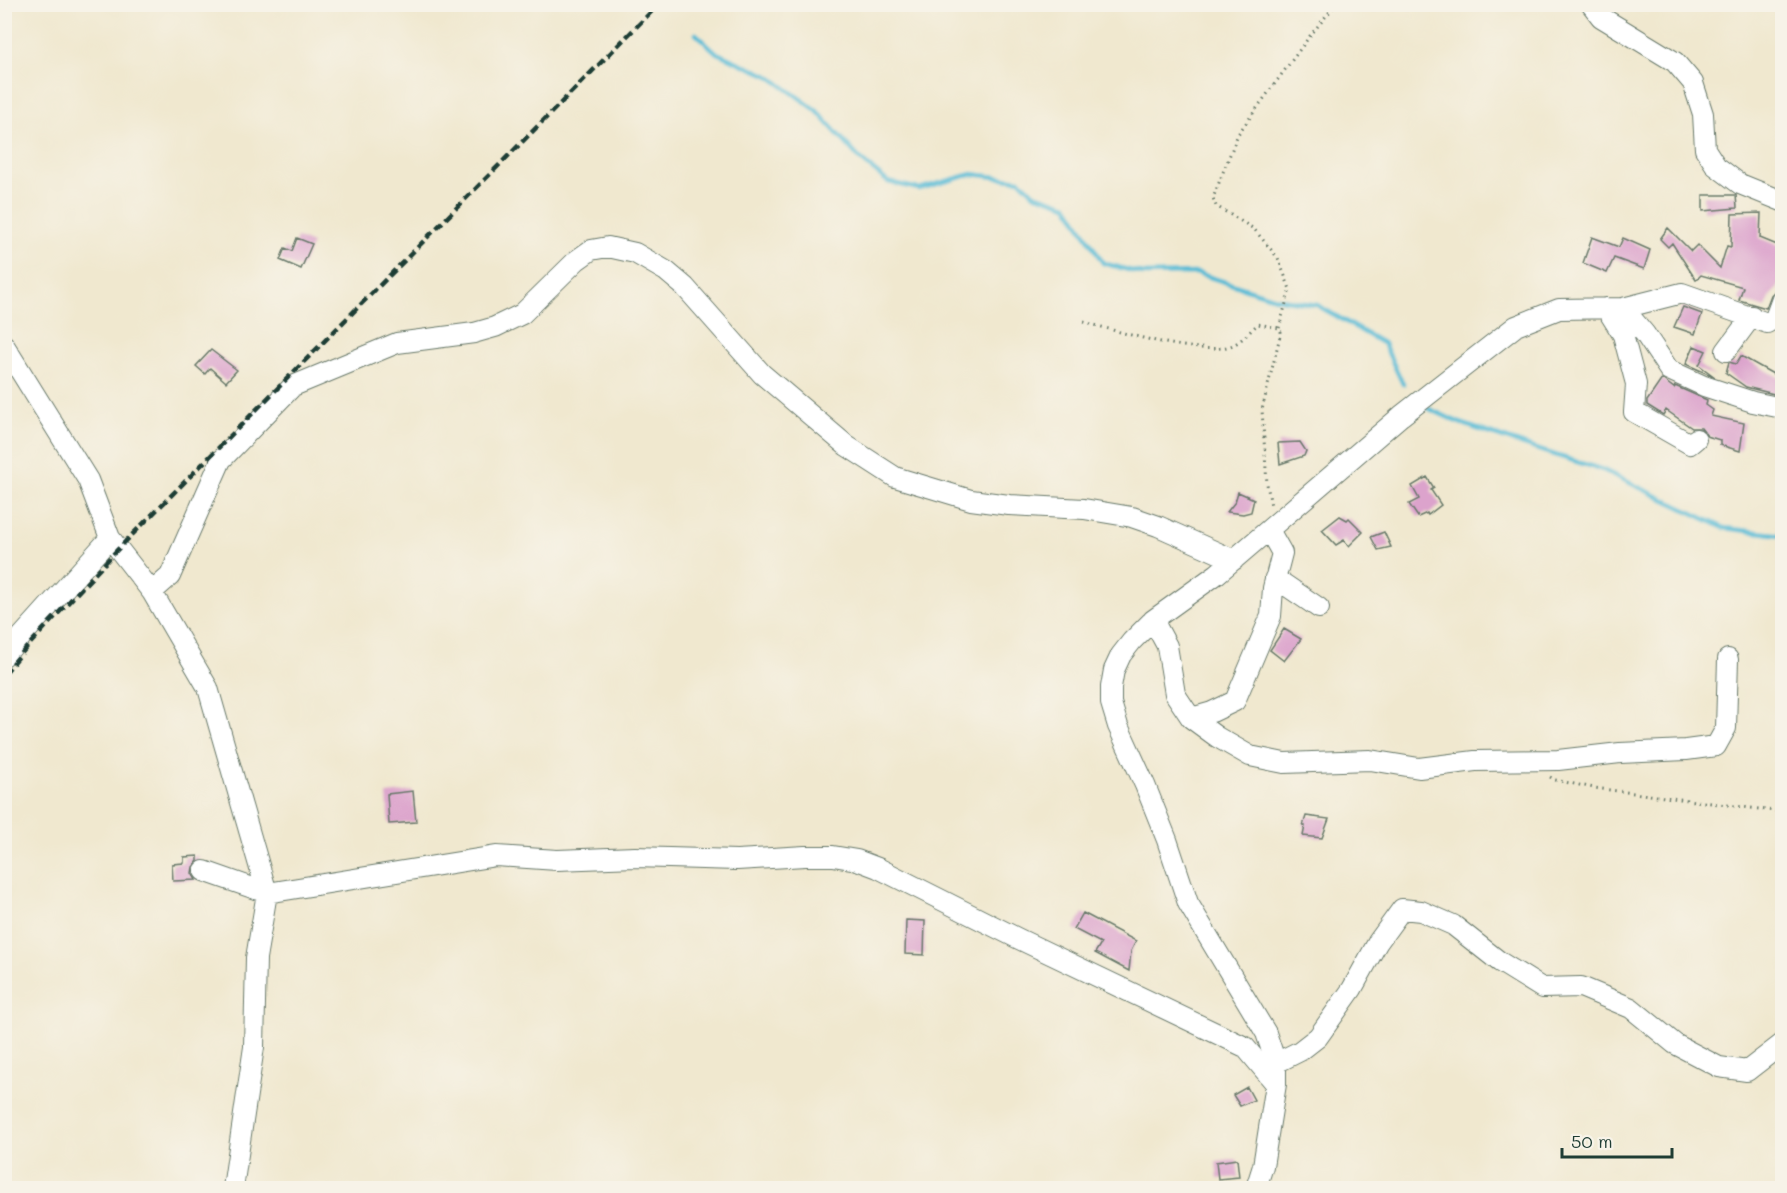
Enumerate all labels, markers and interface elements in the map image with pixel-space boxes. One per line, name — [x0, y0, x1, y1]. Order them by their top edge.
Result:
scale bar — [1562, 1121, 1672, 1159]
text: 50 m — [1571, 1129, 1613, 1153]

